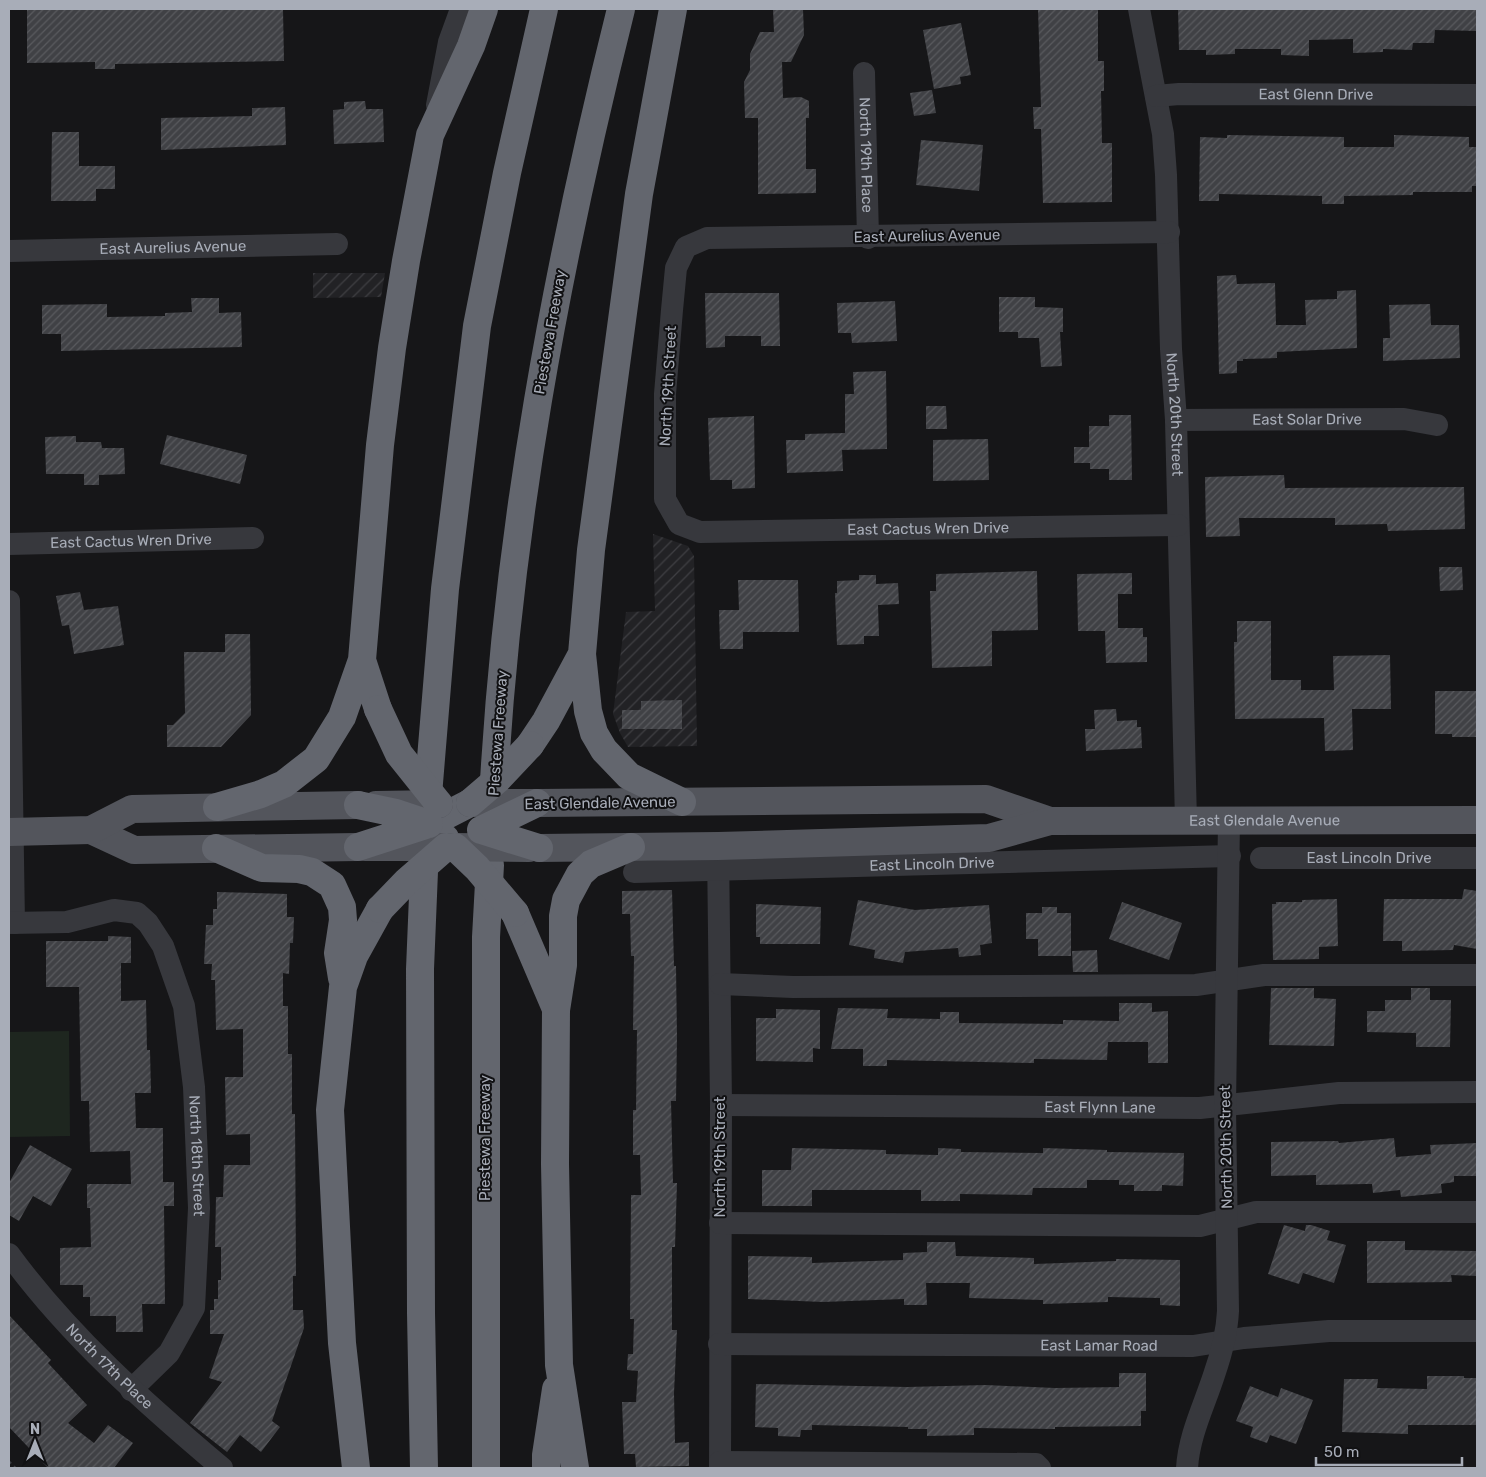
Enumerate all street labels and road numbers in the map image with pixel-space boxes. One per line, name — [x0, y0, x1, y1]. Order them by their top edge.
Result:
street label: East Glenn Drive — [1258, 85, 1373, 104]
street label: North 19th Place — [856, 97, 876, 213]
street label: East Aurelius Avenue — [853, 226, 1001, 246]
street label: East Aurelius Avenue — [99, 237, 247, 258]
street label: Piestewa Freeway — [530, 268, 570, 396]
street label: North 19th Street — [656, 325, 680, 447]
street label: North 20th Street — [1162, 352, 1186, 477]
street label: East Solar Drive — [1252, 410, 1362, 429]
street label: East Cactus Wren Drive — [847, 518, 1009, 539]
street label: East Cactus Wren Drive — [50, 530, 212, 552]
street label: Piestewa Freeway — [485, 670, 511, 796]
street label: East Glendale Avenue — [524, 793, 676, 813]
street label: East Glendale Avenue — [1189, 811, 1340, 830]
street label: East Lincoln Drive — [1306, 849, 1432, 867]
street label: East Lincoln Drive — [869, 853, 995, 875]
street label: Piestewa Freeway — [476, 1075, 494, 1201]
street label: North 20th Street — [1216, 1085, 1236, 1209]
street label: North 18th Street — [185, 1095, 208, 1217]
street label: North 19th Street — [711, 1096, 729, 1217]
street label: East Flynn Lane — [1044, 1098, 1156, 1117]
street label: North 17th Place — [62, 1320, 157, 1413]
street label: East Lamar Road — [1040, 1336, 1158, 1355]

